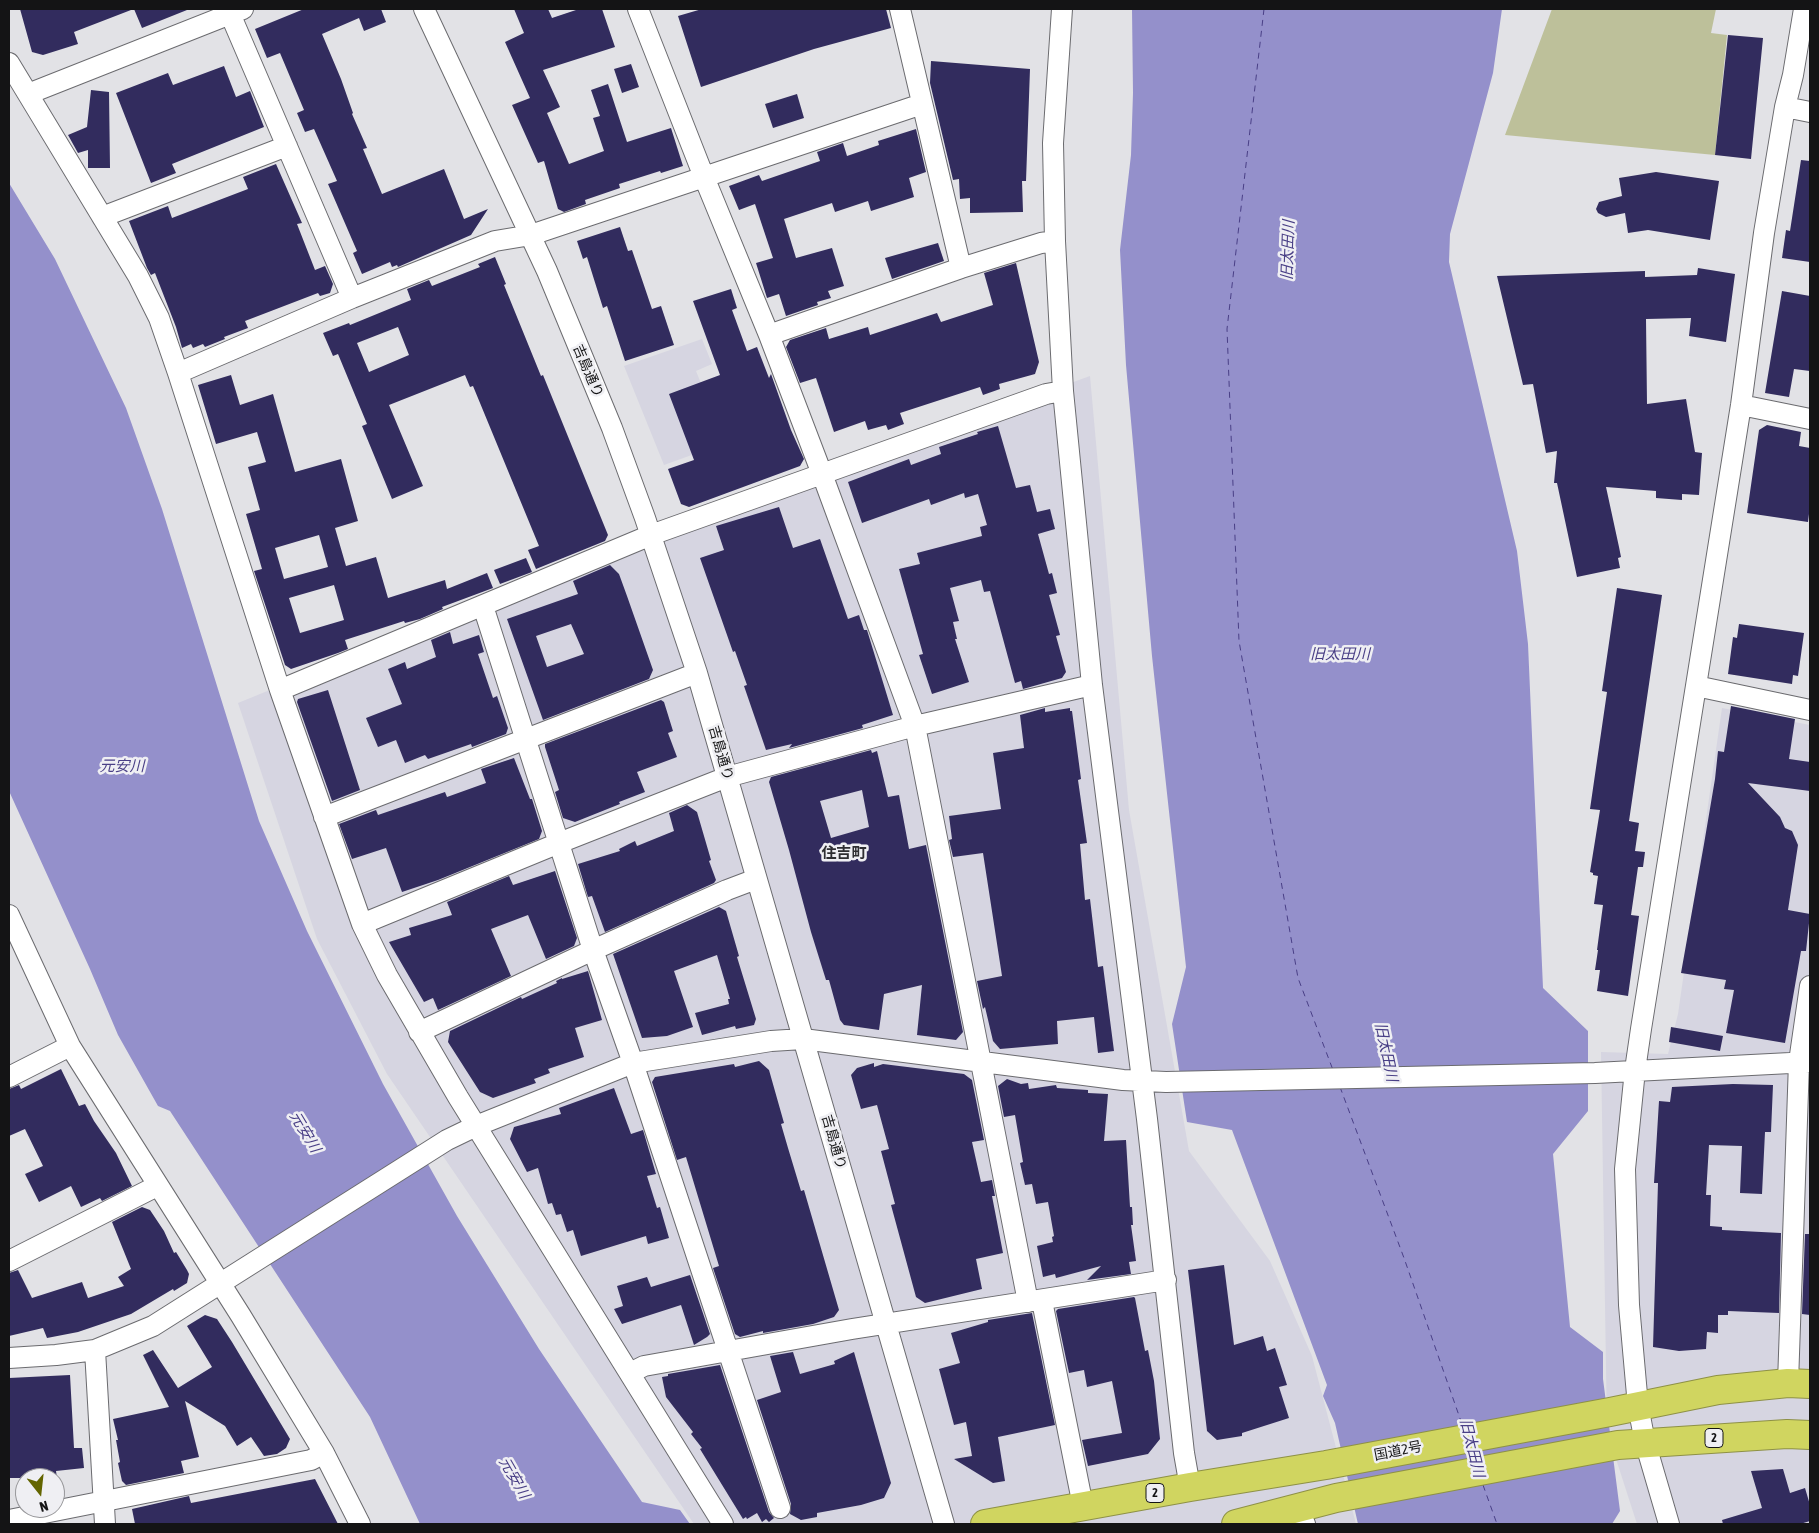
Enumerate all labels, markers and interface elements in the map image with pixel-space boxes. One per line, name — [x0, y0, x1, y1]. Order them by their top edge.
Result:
water label: 旧太田川 — [1278, 220, 1298, 280]
street label: 吉島通り — [569, 342, 607, 400]
water label: 旧太田川 — [1310, 645, 1370, 663]
street label: 吉島通り — [705, 724, 737, 782]
water label: 元安川 — [100, 757, 144, 775]
district label: 住吉町 — [822, 844, 866, 862]
water label: 旧太田川 — [1371, 1021, 1401, 1083]
water label: 元安川 — [286, 1108, 324, 1156]
street label: 吉島通り — [818, 1113, 850, 1171]
water label: 旧太田川 — [1456, 1417, 1488, 1479]
road number: 2 — [1705, 1429, 1723, 1448]
street label: 国道2号 — [1373, 1438, 1423, 1464]
water label: 元安川 — [495, 1454, 533, 1502]
north arrow — [15, 1468, 65, 1518]
road number: 2 — [1146, 1484, 1164, 1502]
text: N — [38, 1498, 50, 1515]

